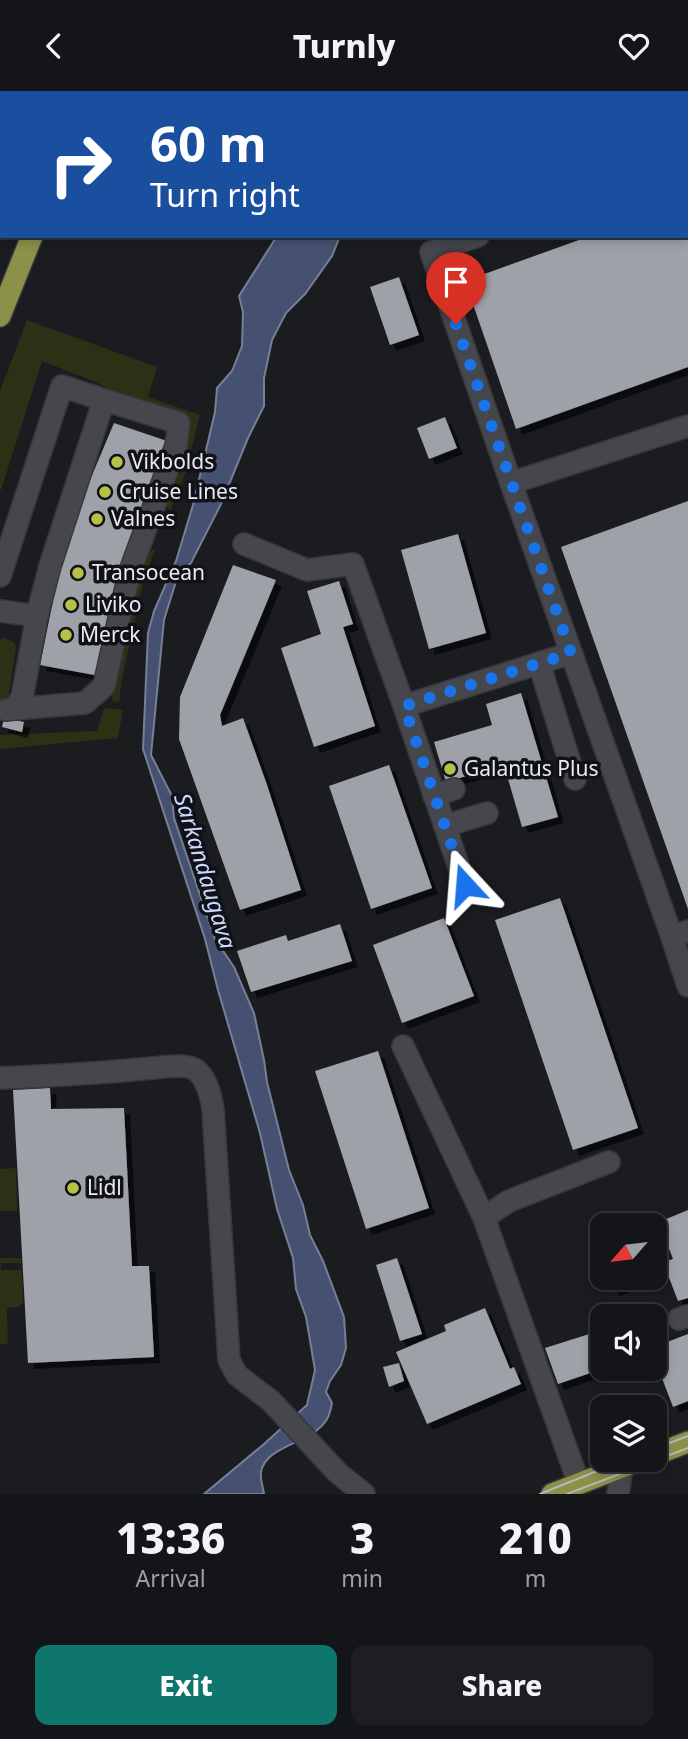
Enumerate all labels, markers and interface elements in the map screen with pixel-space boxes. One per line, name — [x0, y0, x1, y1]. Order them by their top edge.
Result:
text: Turnly — [293, 24, 395, 67]
icon: back — [35, 27, 73, 65]
icon: heart — [615, 27, 653, 65]
text: 60 m — [150, 110, 267, 176]
icon: right — [35, 119, 126, 210]
text: Turn right — [150, 173, 300, 216]
pin — [426, 252, 486, 324]
icon: arrive — [437, 263, 475, 301]
place label: Vikbolds — [131, 447, 214, 475]
marker: Vikbolds — [109, 454, 125, 470]
place label: Cruise Lines — [119, 477, 238, 505]
marker: Cruise Lines — [97, 484, 113, 500]
place label: Valnes — [111, 504, 175, 532]
marker: Valnes — [89, 511, 105, 527]
place label: Transocean — [92, 558, 205, 586]
marker: Transocean — [70, 565, 86, 581]
place label: Liviko — [85, 590, 141, 618]
marker: Liviko — [63, 597, 79, 613]
place label: Merck — [80, 620, 141, 648]
marker: Merck — [58, 627, 74, 643]
place label: Galantus Plus — [464, 754, 598, 782]
marker: Galantus Plus — [442, 761, 458, 777]
water label: Sarkandaugava — [167, 789, 245, 953]
position arrow — [428, 848, 502, 922]
place label: Lidl — [87, 1173, 122, 1201]
marker: Lidl — [65, 1180, 81, 1196]
north arrow — [590, 1213, 667, 1290]
map controls — [590, 1213, 667, 1472]
button: sound — [590, 1304, 667, 1381]
button: layers — [590, 1395, 667, 1472]
text: 13:36 — [116, 1509, 225, 1566]
text: 3 — [350, 1509, 374, 1566]
text: 210 — [499, 1509, 572, 1566]
text: Arrival — [136, 1562, 206, 1594]
text: min — [341, 1562, 383, 1594]
text: m — [525, 1562, 546, 1594]
button: Exit — [35, 1645, 337, 1725]
button: Share — [351, 1645, 653, 1725]

